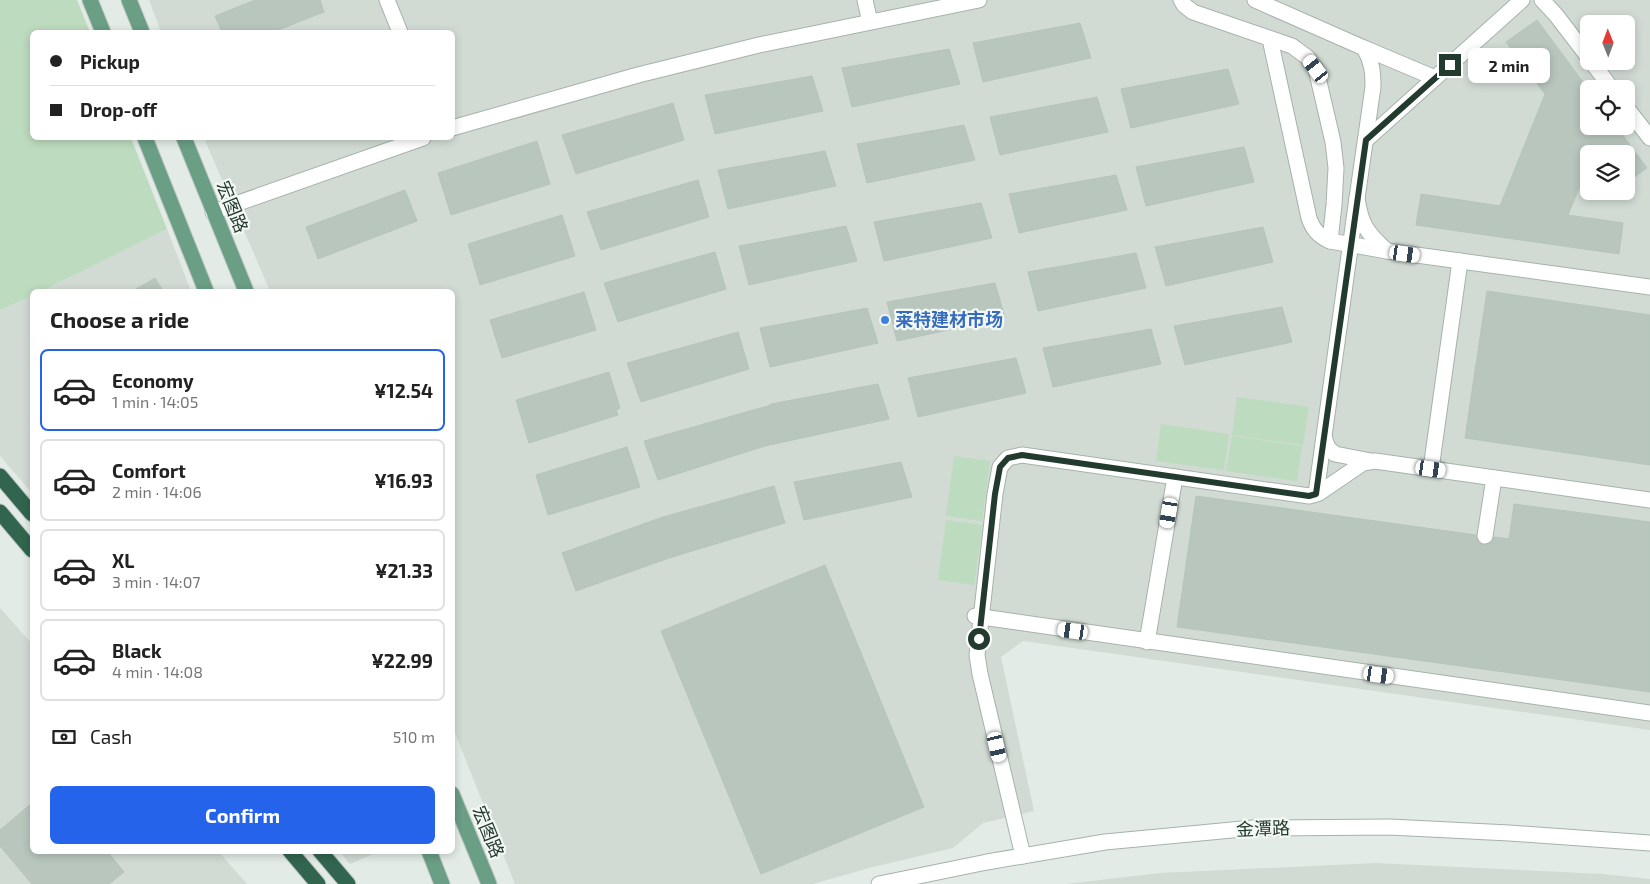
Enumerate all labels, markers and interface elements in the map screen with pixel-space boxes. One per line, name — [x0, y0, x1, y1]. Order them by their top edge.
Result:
north arrow — [1580, 15, 1635, 70]
map controls — [1580, 15, 1635, 200]
callout: 2 min — [1468, 48, 1550, 82]
text: Pickup — [80, 50, 140, 73]
car — [1300, 53, 1331, 85]
route end — [1439, 54, 1461, 76]
text: 2 min — [1489, 56, 1529, 75]
button: locate — [1580, 80, 1635, 135]
text: Drop-off — [80, 98, 157, 121]
button: layers — [1580, 145, 1635, 200]
street label: 宏图路 — [213, 177, 253, 236]
car — [1389, 244, 1420, 264]
text: Choose a ride — [50, 306, 189, 332]
place label: 莱特建材市场 — [895, 308, 1003, 330]
marker: 莱特建材市场 — [879, 314, 891, 326]
icon: car — [52, 368, 97, 413]
text: Economy — [112, 369, 194, 392]
text: ¥12.54 — [374, 379, 433, 402]
text: 1 min · 14:05 — [112, 392, 198, 411]
icon: car — [52, 458, 97, 503]
text: Comfort — [112, 459, 186, 482]
car — [1415, 459, 1446, 479]
text: ¥16.93 — [374, 469, 433, 492]
text: 2 min · 14:06 — [112, 482, 202, 501]
car — [1159, 497, 1178, 529]
icon: car — [52, 548, 97, 593]
text: XL — [112, 549, 134, 572]
text: ¥21.33 — [375, 559, 433, 582]
text: 3 min · 14:07 — [112, 572, 200, 591]
car — [1057, 621, 1088, 641]
route start — [968, 628, 990, 650]
icon: car — [52, 638, 97, 683]
text: Black — [112, 639, 162, 662]
text: ¥22.99 — [371, 649, 433, 672]
text: 4 min · 14:08 — [112, 662, 203, 681]
car — [1363, 665, 1394, 685]
icon: cash — [50, 723, 78, 751]
text: Cash — [90, 725, 132, 748]
text: 510 m — [393, 727, 435, 746]
car — [986, 731, 1007, 763]
button: Confirm — [50, 786, 435, 844]
street label: 宏图路 — [469, 802, 509, 861]
street label: 金潭路 — [1236, 816, 1290, 840]

